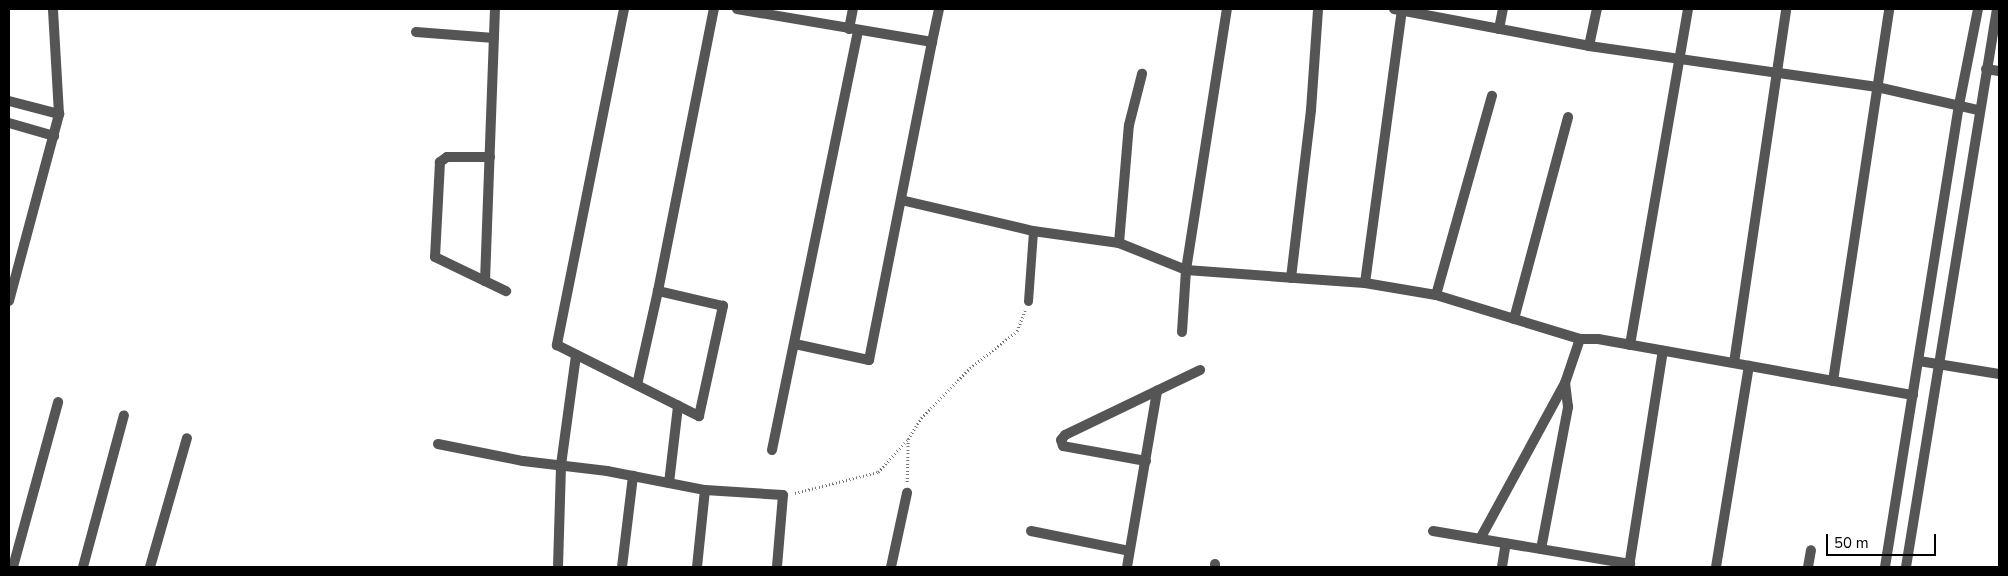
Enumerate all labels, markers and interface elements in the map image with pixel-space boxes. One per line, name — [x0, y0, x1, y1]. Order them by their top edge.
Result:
scale bar — [1828, 524, 1938, 556]
text: 50 m — [1834, 533, 1869, 553]

